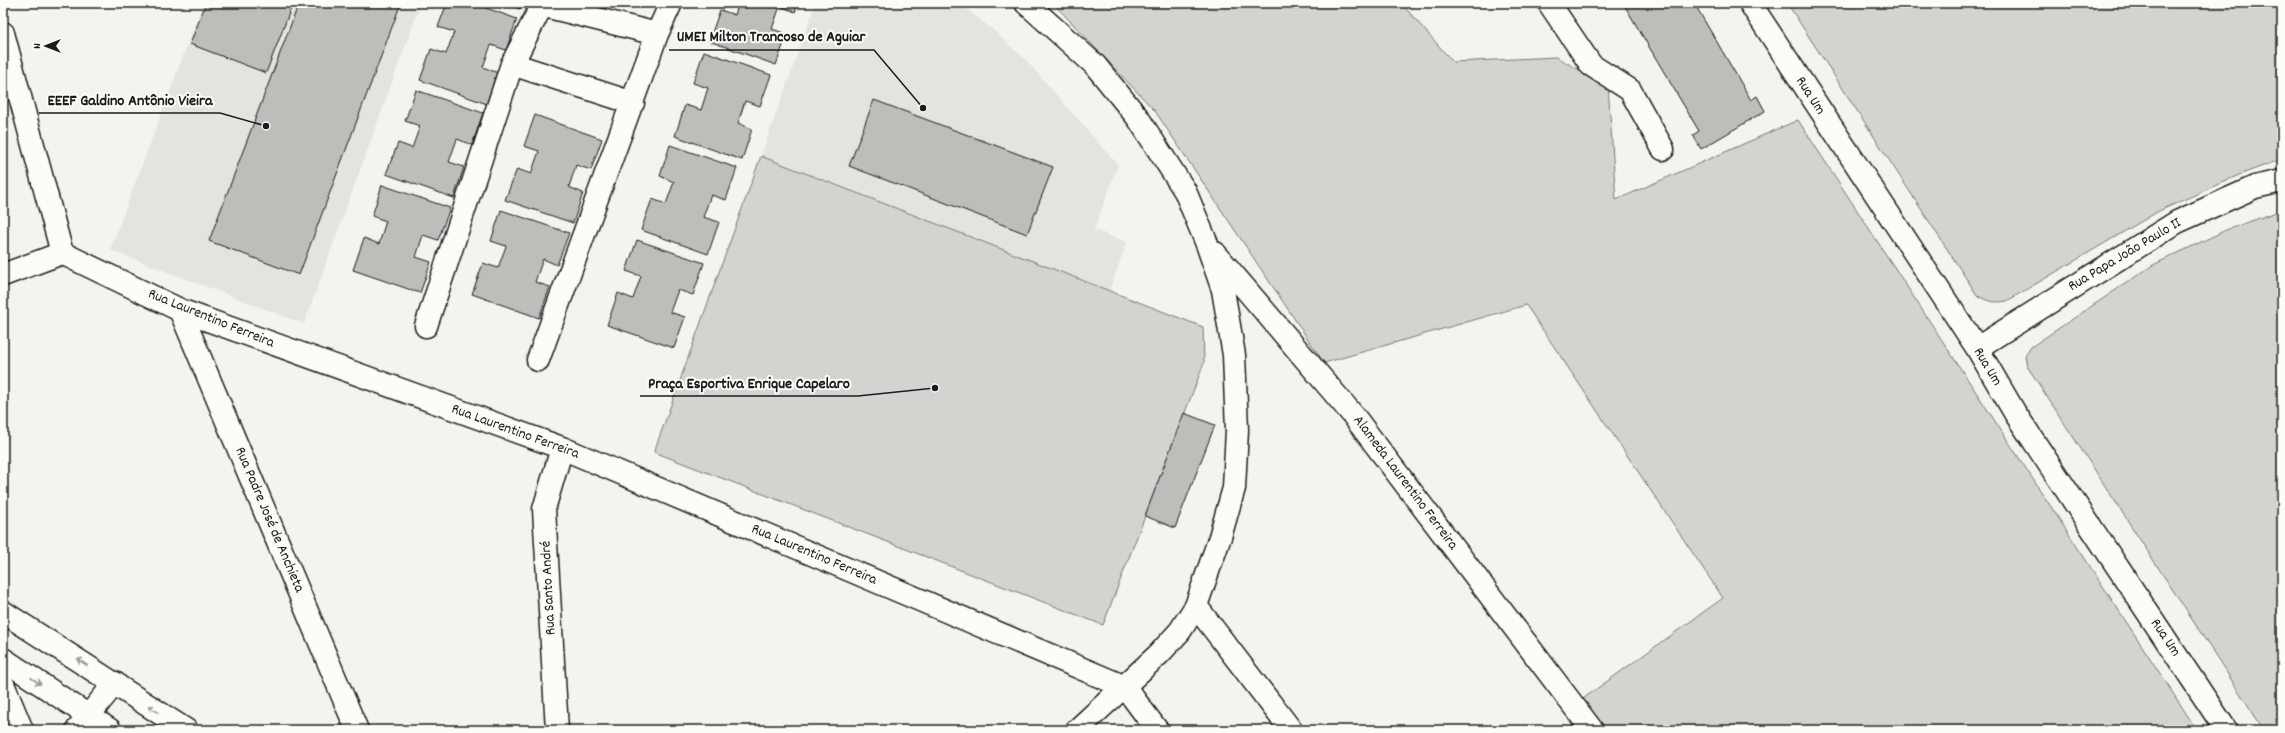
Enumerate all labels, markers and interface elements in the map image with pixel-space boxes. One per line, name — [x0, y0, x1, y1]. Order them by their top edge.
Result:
callout: UMEI Milton Trancoso de Aguiar — [669, 22, 874, 50]
north arrow — [26, 26, 66, 66]
text: UMEI Milton Trancoso de Aguiar — [677, 26, 866, 49]
text: N — [30, 43, 46, 49]
street label: Rua Um — [1789, 72, 1831, 120]
callout: EEEF Galdino Antônio Vieira — [39, 85, 220, 113]
text: EEEF Galdino Antônio Vieira — [48, 90, 214, 113]
street label: Rua Papa João Paulo II — [2064, 212, 2186, 298]
street label: Rua Laurentino Ferreira — [144, 284, 278, 355]
street label: Rua Um — [1967, 343, 2007, 391]
callout: Praça Esportiva Enrique Capelaro — [640, 368, 858, 396]
text: Praça Esportiva Enrique Capelaro — [648, 373, 850, 396]
street label: Rua Laurentino Ferreira — [448, 399, 583, 466]
street label: Alameda Laurentino Ferreira — [1347, 411, 1464, 556]
street label: Rua Padre José de Anchieta — [228, 444, 310, 597]
street label: Rua Laurentino Ferreira — [748, 519, 881, 592]
street label: Rua Santo André — [536, 540, 562, 636]
street label: Rua Um — [2144, 615, 2186, 661]
one-way arrow — [76, 658, 88, 666]
one-way arrow — [30, 677, 41, 685]
one-way arrow — [147, 704, 159, 712]

